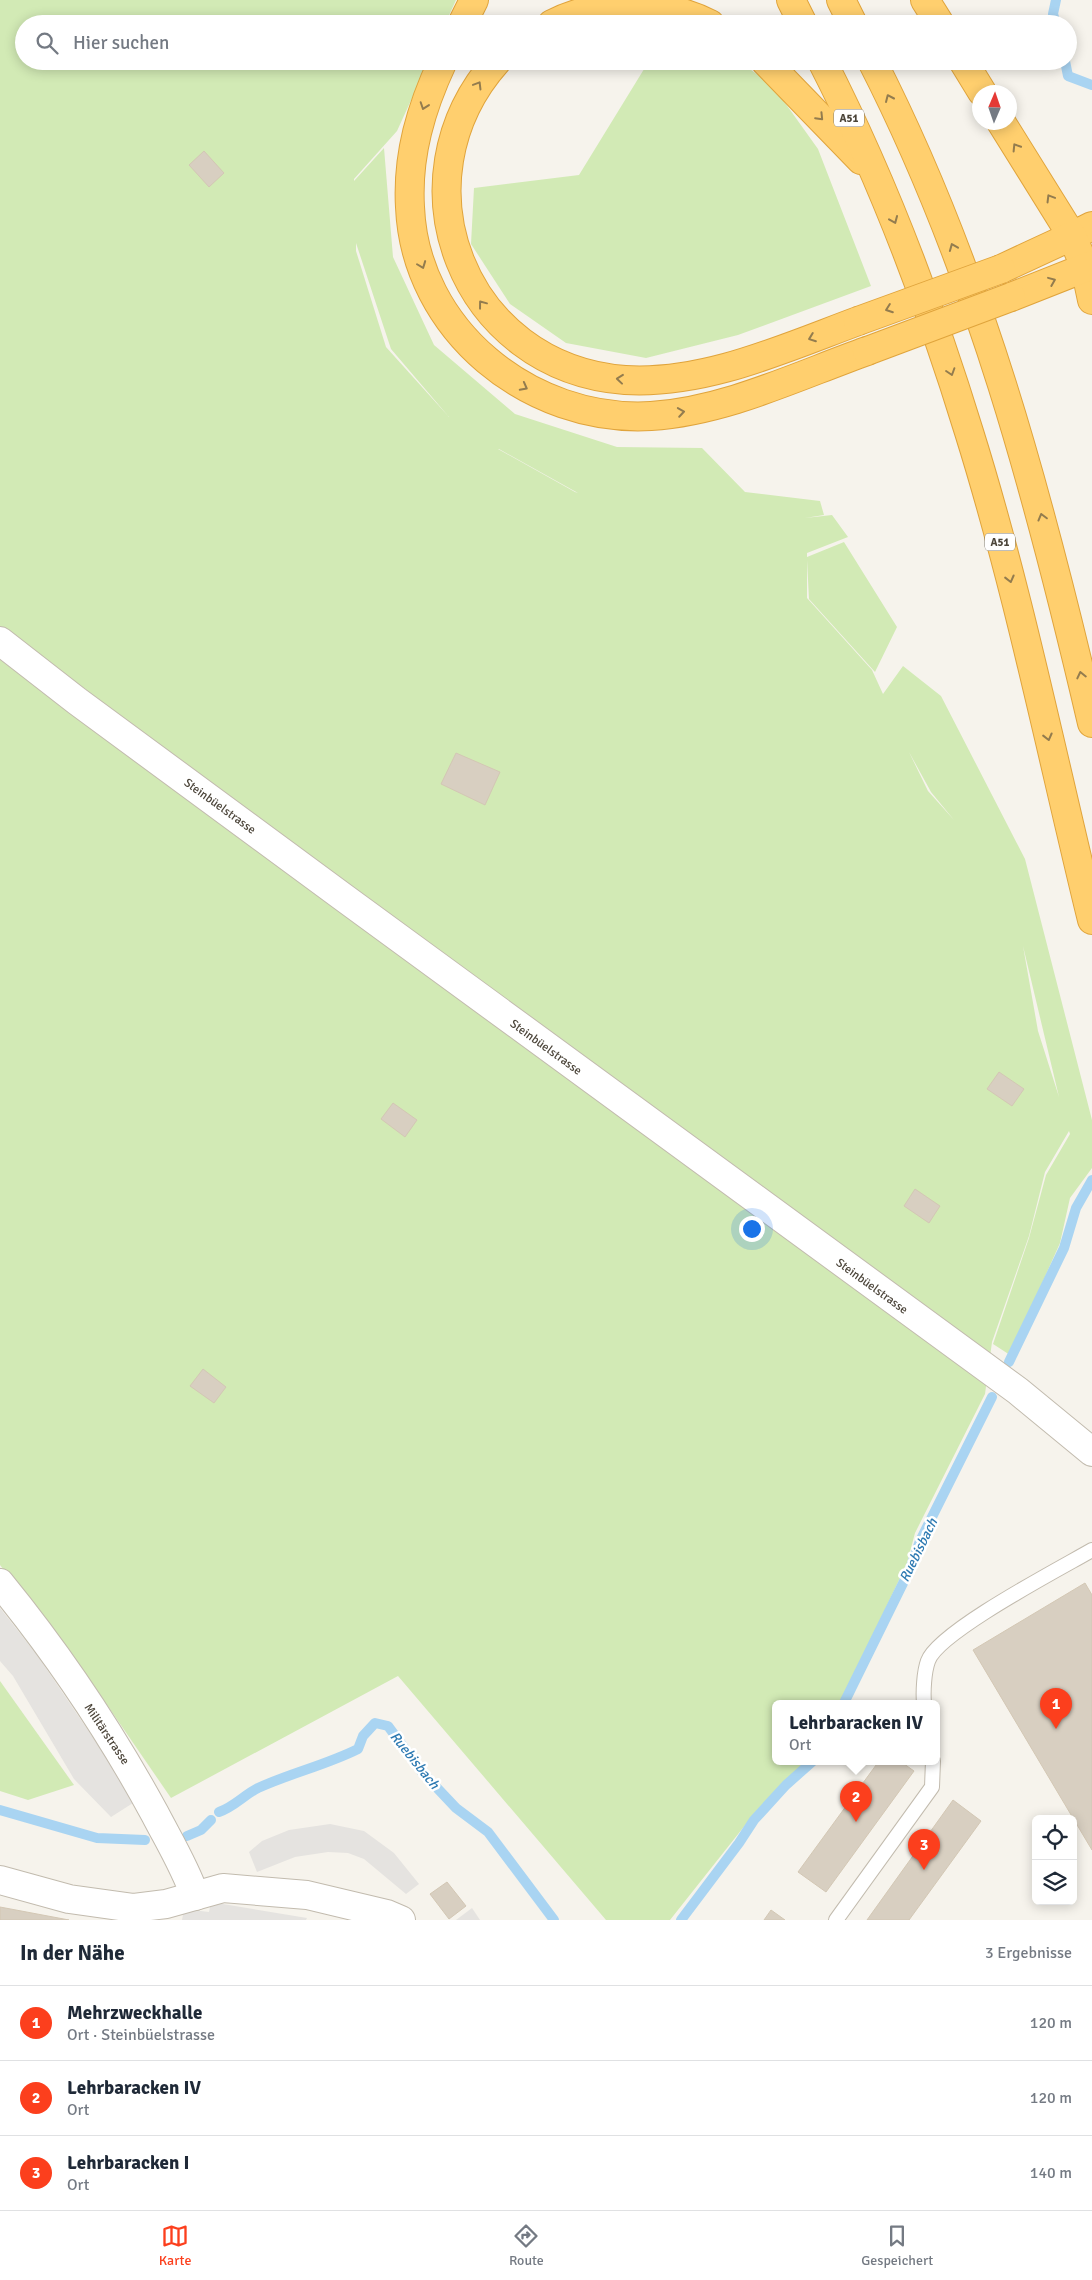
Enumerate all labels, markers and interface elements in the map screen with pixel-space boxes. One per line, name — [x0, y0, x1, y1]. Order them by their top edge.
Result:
search box — [15, 15, 1077, 70]
icon: search — [33, 29, 61, 57]
text: Hier suchen — [73, 31, 169, 55]
one-way arrow — [472, 82, 482, 91]
north arrow — [972, 85, 1017, 130]
one-way arrow — [885, 94, 895, 103]
one-way arrow — [420, 101, 430, 110]
road number: A51 — [834, 110, 864, 126]
one-way arrow — [814, 112, 823, 121]
one-way arrow — [1013, 144, 1023, 153]
one-way arrow — [1046, 195, 1056, 204]
one-way arrow — [888, 215, 898, 224]
one-way arrow — [949, 243, 959, 252]
one-way arrow — [416, 261, 426, 269]
one-way arrow — [1047, 277, 1056, 287]
one-way arrow — [479, 300, 488, 309]
one-way arrow — [885, 303, 894, 313]
one-way arrow — [808, 332, 817, 342]
one-way arrow — [945, 367, 955, 376]
one-way arrow — [616, 374, 624, 385]
one-way arrow — [519, 381, 528, 391]
one-way arrow — [677, 407, 686, 417]
one-way arrow — [1037, 513, 1048, 522]
road number: A51 — [985, 534, 1015, 550]
one-way arrow — [1004, 574, 1015, 583]
one-way arrow — [1076, 671, 1087, 680]
one-way arrow — [1042, 732, 1053, 741]
street label: Steinbüelstrasse — [181, 775, 259, 838]
street label: Steinbüelstrasse — [507, 1016, 585, 1079]
your location — [739, 1216, 765, 1242]
street label: Steinbüelstrasse — [833, 1255, 911, 1318]
water label: Ruebisbach — [896, 1515, 941, 1585]
pin: 1 — [1040, 1688, 1072, 1729]
popup — [772, 1700, 940, 1765]
street label: Militärstrasse — [81, 1701, 133, 1768]
text: Lehrbaracken IV — [789, 1711, 923, 1735]
water label: Ruebisbach — [386, 1728, 443, 1793]
text: Ort — [789, 1735, 811, 1755]
pin: 2 — [840, 1781, 872, 1822]
map controls — [1032, 1815, 1077, 1905]
button: locate — [1032, 1815, 1077, 1860]
pin: 3 — [908, 1829, 940, 1870]
button: layers — [1032, 1860, 1077, 1905]
text: In der Nähe — [20, 1940, 125, 1966]
text: 3 Ergebnisse — [985, 1943, 1072, 1963]
text: Mehrzweckhalle — [67, 2001, 202, 2025]
text: 1 — [32, 2013, 40, 2033]
text: 120 m — [1030, 2013, 1072, 2033]
text: Ort · Steinbüelstrasse — [67, 2025, 215, 2045]
text: Lehrbaracken IV — [67, 2076, 201, 2100]
text: 2 — [32, 2088, 40, 2108]
text: 120 m — [1030, 2088, 1072, 2108]
text: Ort — [67, 2100, 89, 2120]
text: Lehrbaracken I — [67, 2151, 190, 2175]
text: 3 — [32, 2163, 40, 2183]
text: 140 m — [1030, 2163, 1072, 2183]
text: Ort — [67, 2175, 89, 2195]
tab: Karte — [159, 2222, 191, 2269]
tab: Route — [509, 2222, 544, 2269]
tab: Gespeichert — [861, 2222, 933, 2269]

